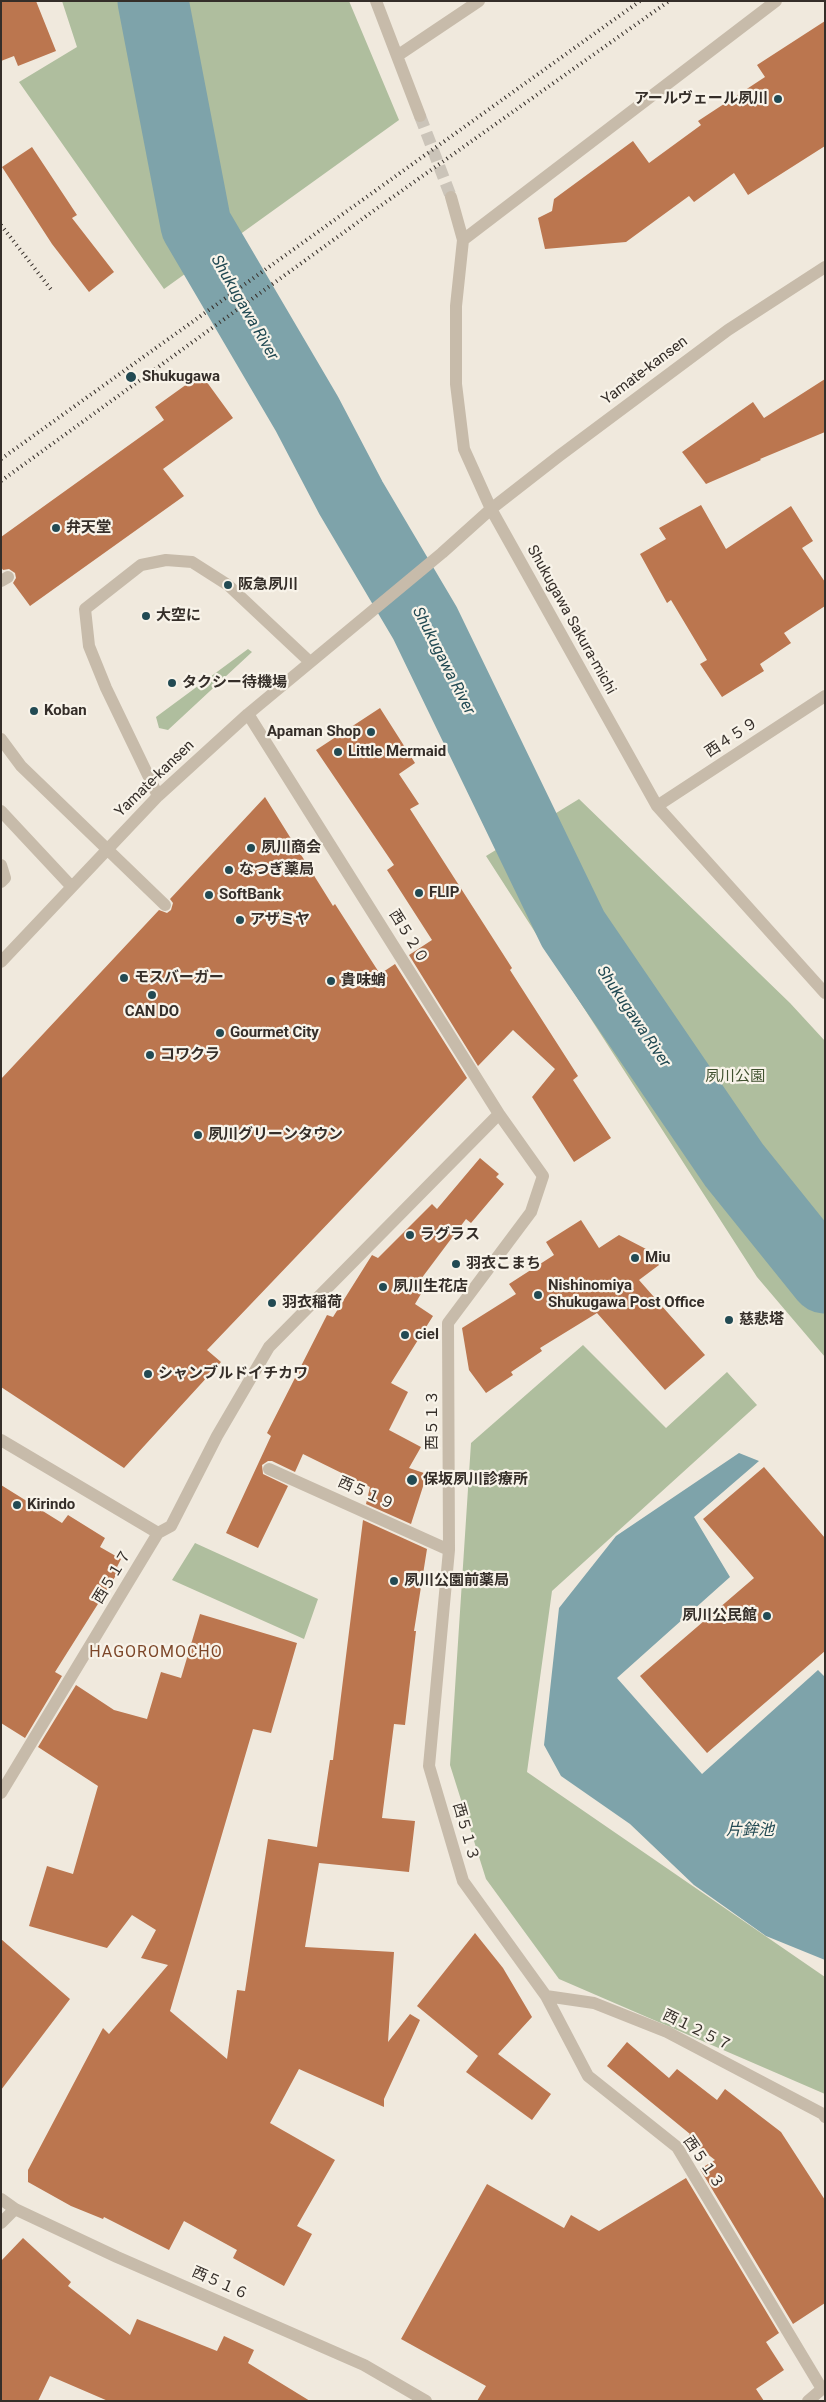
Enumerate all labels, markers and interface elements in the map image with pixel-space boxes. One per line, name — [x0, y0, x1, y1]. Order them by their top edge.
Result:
place label: アールヴェール夙川 — [634, 90, 768, 108]
marker: アールヴェール夙川 — [772, 93, 784, 105]
water label: Shukugawa River — [206, 252, 282, 364]
street label: Yamate-kansen — [598, 333, 692, 409]
place label: Shukugawa — [142, 368, 220, 386]
marker: Shukugawa — [124, 370, 138, 384]
place label: 弁天堂 — [66, 519, 111, 537]
marker: 弁天堂 — [50, 522, 62, 534]
street label: Shukugawa Sakura-michi — [522, 542, 620, 698]
place label: 阪急夙川 — [238, 576, 298, 594]
marker: 阪急夙川 — [222, 579, 234, 591]
water label: Shukugawa River — [408, 604, 478, 718]
place label: 大空に — [156, 607, 201, 625]
marker: 大空に — [140, 610, 152, 622]
place label: タクシー待機場 — [182, 674, 287, 692]
marker: タクシー待機場 — [166, 677, 178, 689]
place label: Koban — [44, 702, 87, 720]
marker: Koban — [28, 705, 40, 717]
street label: 西４５９ — [702, 714, 762, 762]
place label: Apaman Shop — [267, 723, 361, 741]
marker: Apaman Shop — [365, 726, 377, 738]
street label: Yamate-kansen — [112, 737, 198, 821]
place label: Little Mermaid — [348, 743, 446, 761]
marker: Little Mermaid — [332, 746, 344, 758]
place label: 夙川商会 — [261, 839, 321, 857]
marker: 夙川商会 — [245, 842, 257, 854]
place label: なつぎ薬局 — [239, 861, 314, 879]
marker: なつぎ薬局 — [223, 864, 235, 876]
place label: FLIP — [429, 884, 459, 902]
place label: SoftBank — [219, 886, 281, 904]
marker: FLIP — [413, 887, 425, 899]
marker: SoftBank — [203, 889, 215, 901]
street label: 西５２０ — [384, 907, 432, 967]
place label: アザミヤ — [250, 911, 310, 929]
marker: アザミヤ — [234, 914, 246, 926]
water label: Shukugawa River — [592, 963, 674, 1071]
place label: モスバーガー — [134, 969, 224, 987]
marker: モスバーガー — [118, 972, 130, 984]
place label: 貴味蛸 — [341, 972, 386, 990]
marker: 貴味蛸 — [325, 975, 337, 987]
marker: CAN DO — [146, 989, 158, 1001]
place label: CAN DO — [125, 1003, 179, 1021]
place label: Gourmet City — [230, 1024, 319, 1042]
marker: Gourmet City — [214, 1027, 226, 1039]
place label: コワクラ — [160, 1046, 220, 1064]
marker: コワクラ — [144, 1049, 156, 1061]
park label: 夙川公園 — [705, 1068, 765, 1086]
place label: 夙川グリーンタウン — [208, 1126, 343, 1144]
marker: 夙川グリーンタウン — [192, 1129, 204, 1141]
place label: ラグラス — [420, 1226, 480, 1244]
marker: ラグラス — [404, 1229, 416, 1241]
place label: Miu — [645, 1249, 671, 1267]
marker: Miu — [629, 1252, 641, 1264]
place label: 羽衣こまち — [466, 1255, 541, 1273]
marker: 羽衣こまち — [450, 1258, 462, 1270]
place label: Nishinomiya Shukugawa Post Office — [548, 1277, 705, 1312]
place label: 夙川生花店 — [393, 1278, 468, 1296]
marker: 夙川生花店 — [377, 1281, 389, 1293]
marker: Nishinomiya Shukugawa Post Office — [532, 1289, 544, 1301]
place label: 羽衣稲荷 — [282, 1294, 342, 1312]
marker: 羽衣稲荷 — [266, 1297, 278, 1309]
place label: 慈悲塔 — [739, 1311, 784, 1329]
marker: 慈悲塔 — [723, 1314, 735, 1326]
place label: ciel — [415, 1326, 439, 1344]
marker: ciel — [399, 1329, 411, 1341]
place label: シャンブルドイチカワ — [158, 1365, 308, 1383]
marker: シャンブルドイチカワ — [142, 1368, 154, 1380]
street label: 西５１３ — [424, 1390, 442, 1450]
place label: 保坂夙川診療所 — [423, 1471, 528, 1489]
marker: 保坂夙川診療所 — [405, 1473, 419, 1487]
street label: 西５１９ — [335, 1474, 397, 1514]
place label: Kirindo — [27, 1496, 75, 1514]
marker: Kirindo — [11, 1499, 23, 1511]
street label: 西５１７ — [90, 1547, 136, 1607]
place label: 夙川公園前薬局 — [404, 1572, 509, 1590]
marker: 夙川公園前薬局 — [388, 1575, 400, 1587]
place label: 夙川公民館 — [682, 1607, 757, 1625]
marker: 夙川公民館 — [761, 1610, 773, 1622]
district label: HAGOROMOCHO — [88, 1643, 224, 1663]
street label: 西５１３ — [448, 1801, 482, 1863]
water label: 片鉾池 — [726, 1821, 774, 1841]
street label: 西１２５７ — [659, 2006, 735, 2056]
street label: 西５１３ — [679, 2133, 727, 2193]
street label: 西５１６ — [189, 2264, 251, 2304]

